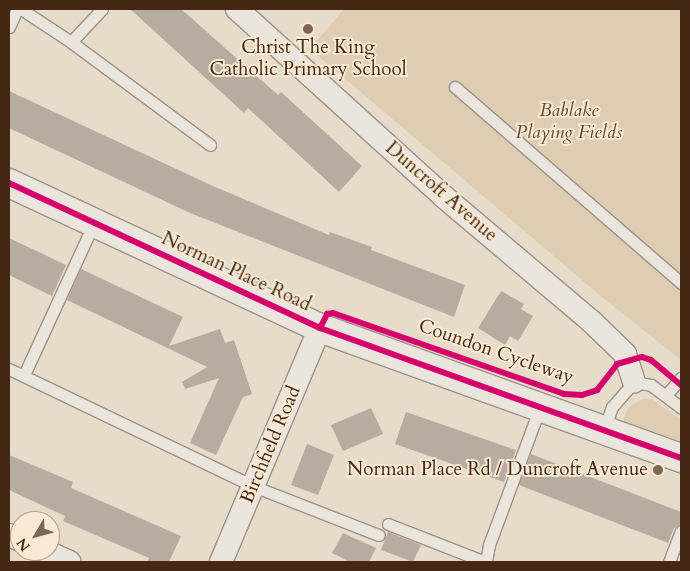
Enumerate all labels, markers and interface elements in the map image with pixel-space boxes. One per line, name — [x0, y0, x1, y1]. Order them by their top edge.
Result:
marker: Christ The King Catholic Primary School — [302, 23, 314, 35]
place label: Christ The King Catholic Primary School — [209, 37, 407, 81]
park label: Bablake Playing Fields — [516, 100, 622, 144]
street label: Duncroft Avenue — [380, 137, 502, 247]
street label: Norman Place Road — [158, 227, 314, 317]
street label: Coundon Cycleway — [415, 315, 577, 389]
street label: Birchfield Road — [236, 383, 306, 507]
place label: Norman Place Rd / Duncroft Avenue — [347, 459, 648, 481]
marker: Norman Place Rd / Duncroft Avenue — [652, 464, 664, 476]
north arrow — [10, 511, 60, 561]
text: N — [12, 534, 35, 555]

